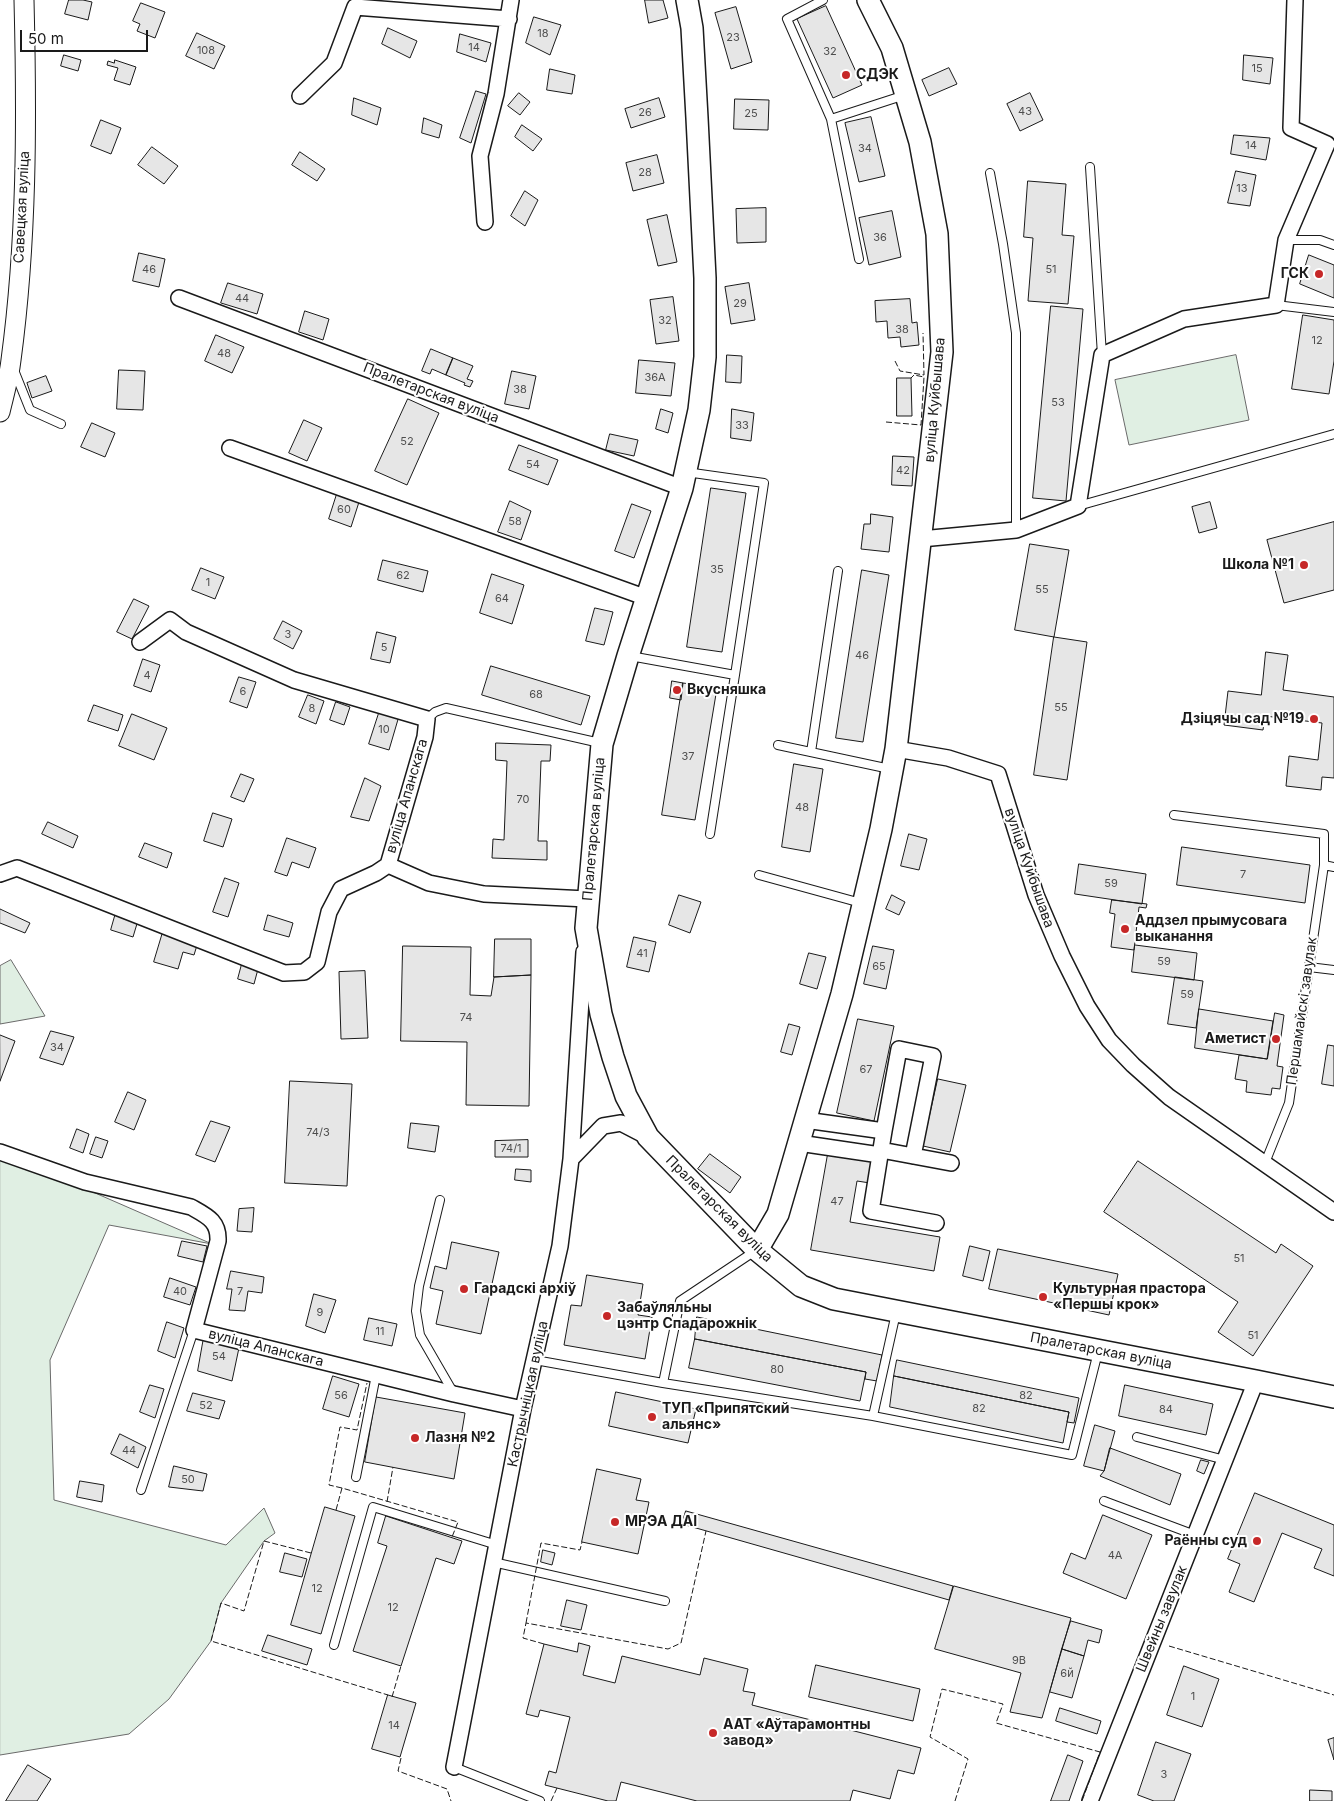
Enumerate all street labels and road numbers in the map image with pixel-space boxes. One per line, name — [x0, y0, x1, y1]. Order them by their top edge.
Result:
street label: Савецкая вуліца — [11, 150, 33, 264]
street label: вуліца Куйбышава — [921, 337, 949, 463]
street label: Пралетарская вуліца — [361, 359, 501, 427]
street label: вуліца Апанскага — [383, 737, 431, 855]
street label: Пралетарская вуліца — [579, 756, 609, 902]
street label: вуліца Куйбышава — [1001, 806, 1057, 930]
street label: Першамайскі завулак — [1283, 936, 1321, 1086]
street label: Пралетарская вуліца — [662, 1152, 776, 1266]
street label: Кастрычніцкая вуліца — [504, 1319, 552, 1469]
street label: вуліца Апанскага — [207, 1326, 325, 1370]
street label: Пралетарская вуліца — [1029, 1329, 1173, 1373]
street label: Швейны завулак — [1133, 1563, 1191, 1675]

